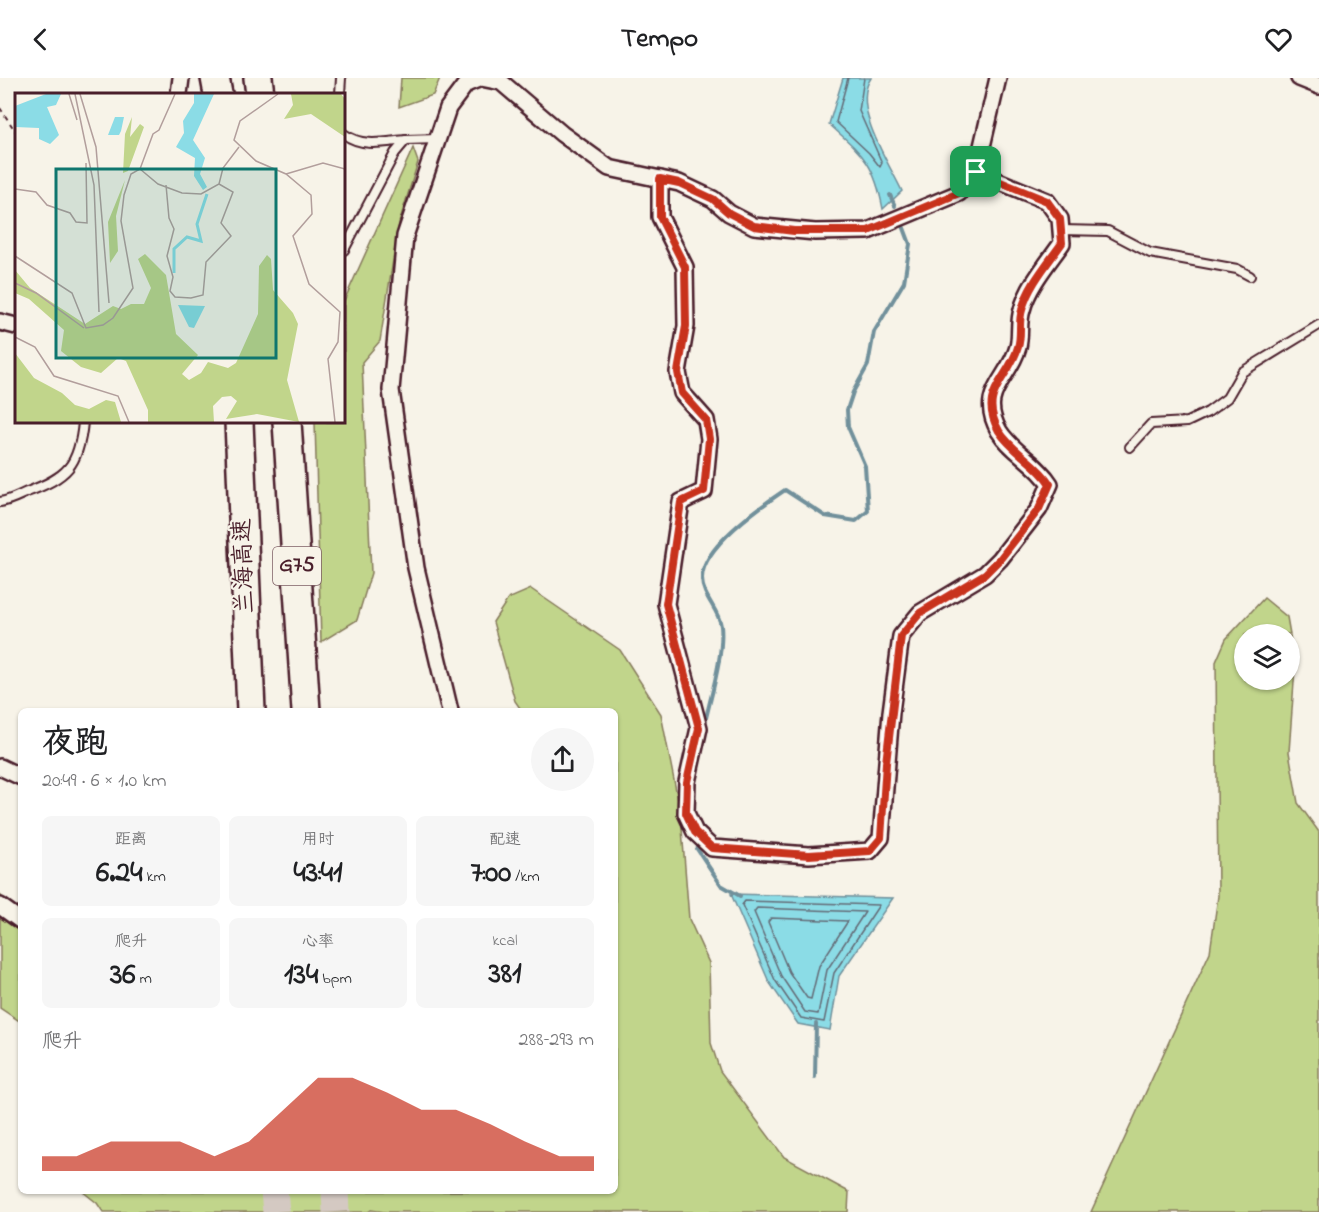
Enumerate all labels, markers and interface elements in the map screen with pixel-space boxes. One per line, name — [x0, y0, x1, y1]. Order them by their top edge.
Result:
text: Tempo — [621, 20, 698, 59]
icon: back — [24, 23, 57, 56]
icon: heart — [1262, 23, 1295, 56]
inset map — [15, 93, 345, 423]
pin — [950, 146, 1001, 197]
icon: arrive — [959, 155, 992, 188]
street label: 兰海高速 — [226, 517, 264, 615]
road number: G75 — [273, 547, 321, 585]
map controls — [1234, 624, 1300, 690]
button: layers — [1234, 624, 1300, 690]
text: 夜跑 — [42, 720, 108, 768]
button: share — [531, 728, 594, 791]
text: 20:49 · 6 × 1.0 km — [42, 767, 166, 796]
text: 距离 — [115, 828, 147, 852]
text: 用时 — [302, 828, 334, 852]
text: 配速 — [489, 828, 521, 852]
text: 6.24 — [96, 852, 143, 896]
text: 43:41 — [293, 852, 343, 896]
text: 7:00 — [470, 852, 511, 896]
text: km — [143, 865, 166, 889]
text: /km — [511, 865, 540, 889]
text: kcal — [492, 929, 518, 953]
text: 爬升 — [115, 930, 147, 954]
text: 心率 — [302, 930, 334, 954]
text: 381 — [488, 953, 522, 997]
text: 36 — [110, 954, 136, 998]
text: 134 — [284, 954, 318, 998]
text: m — [136, 967, 152, 991]
text: bpm — [318, 967, 352, 991]
text: 288–293 m — [519, 1026, 594, 1055]
text: 爬升 — [42, 1028, 82, 1057]

